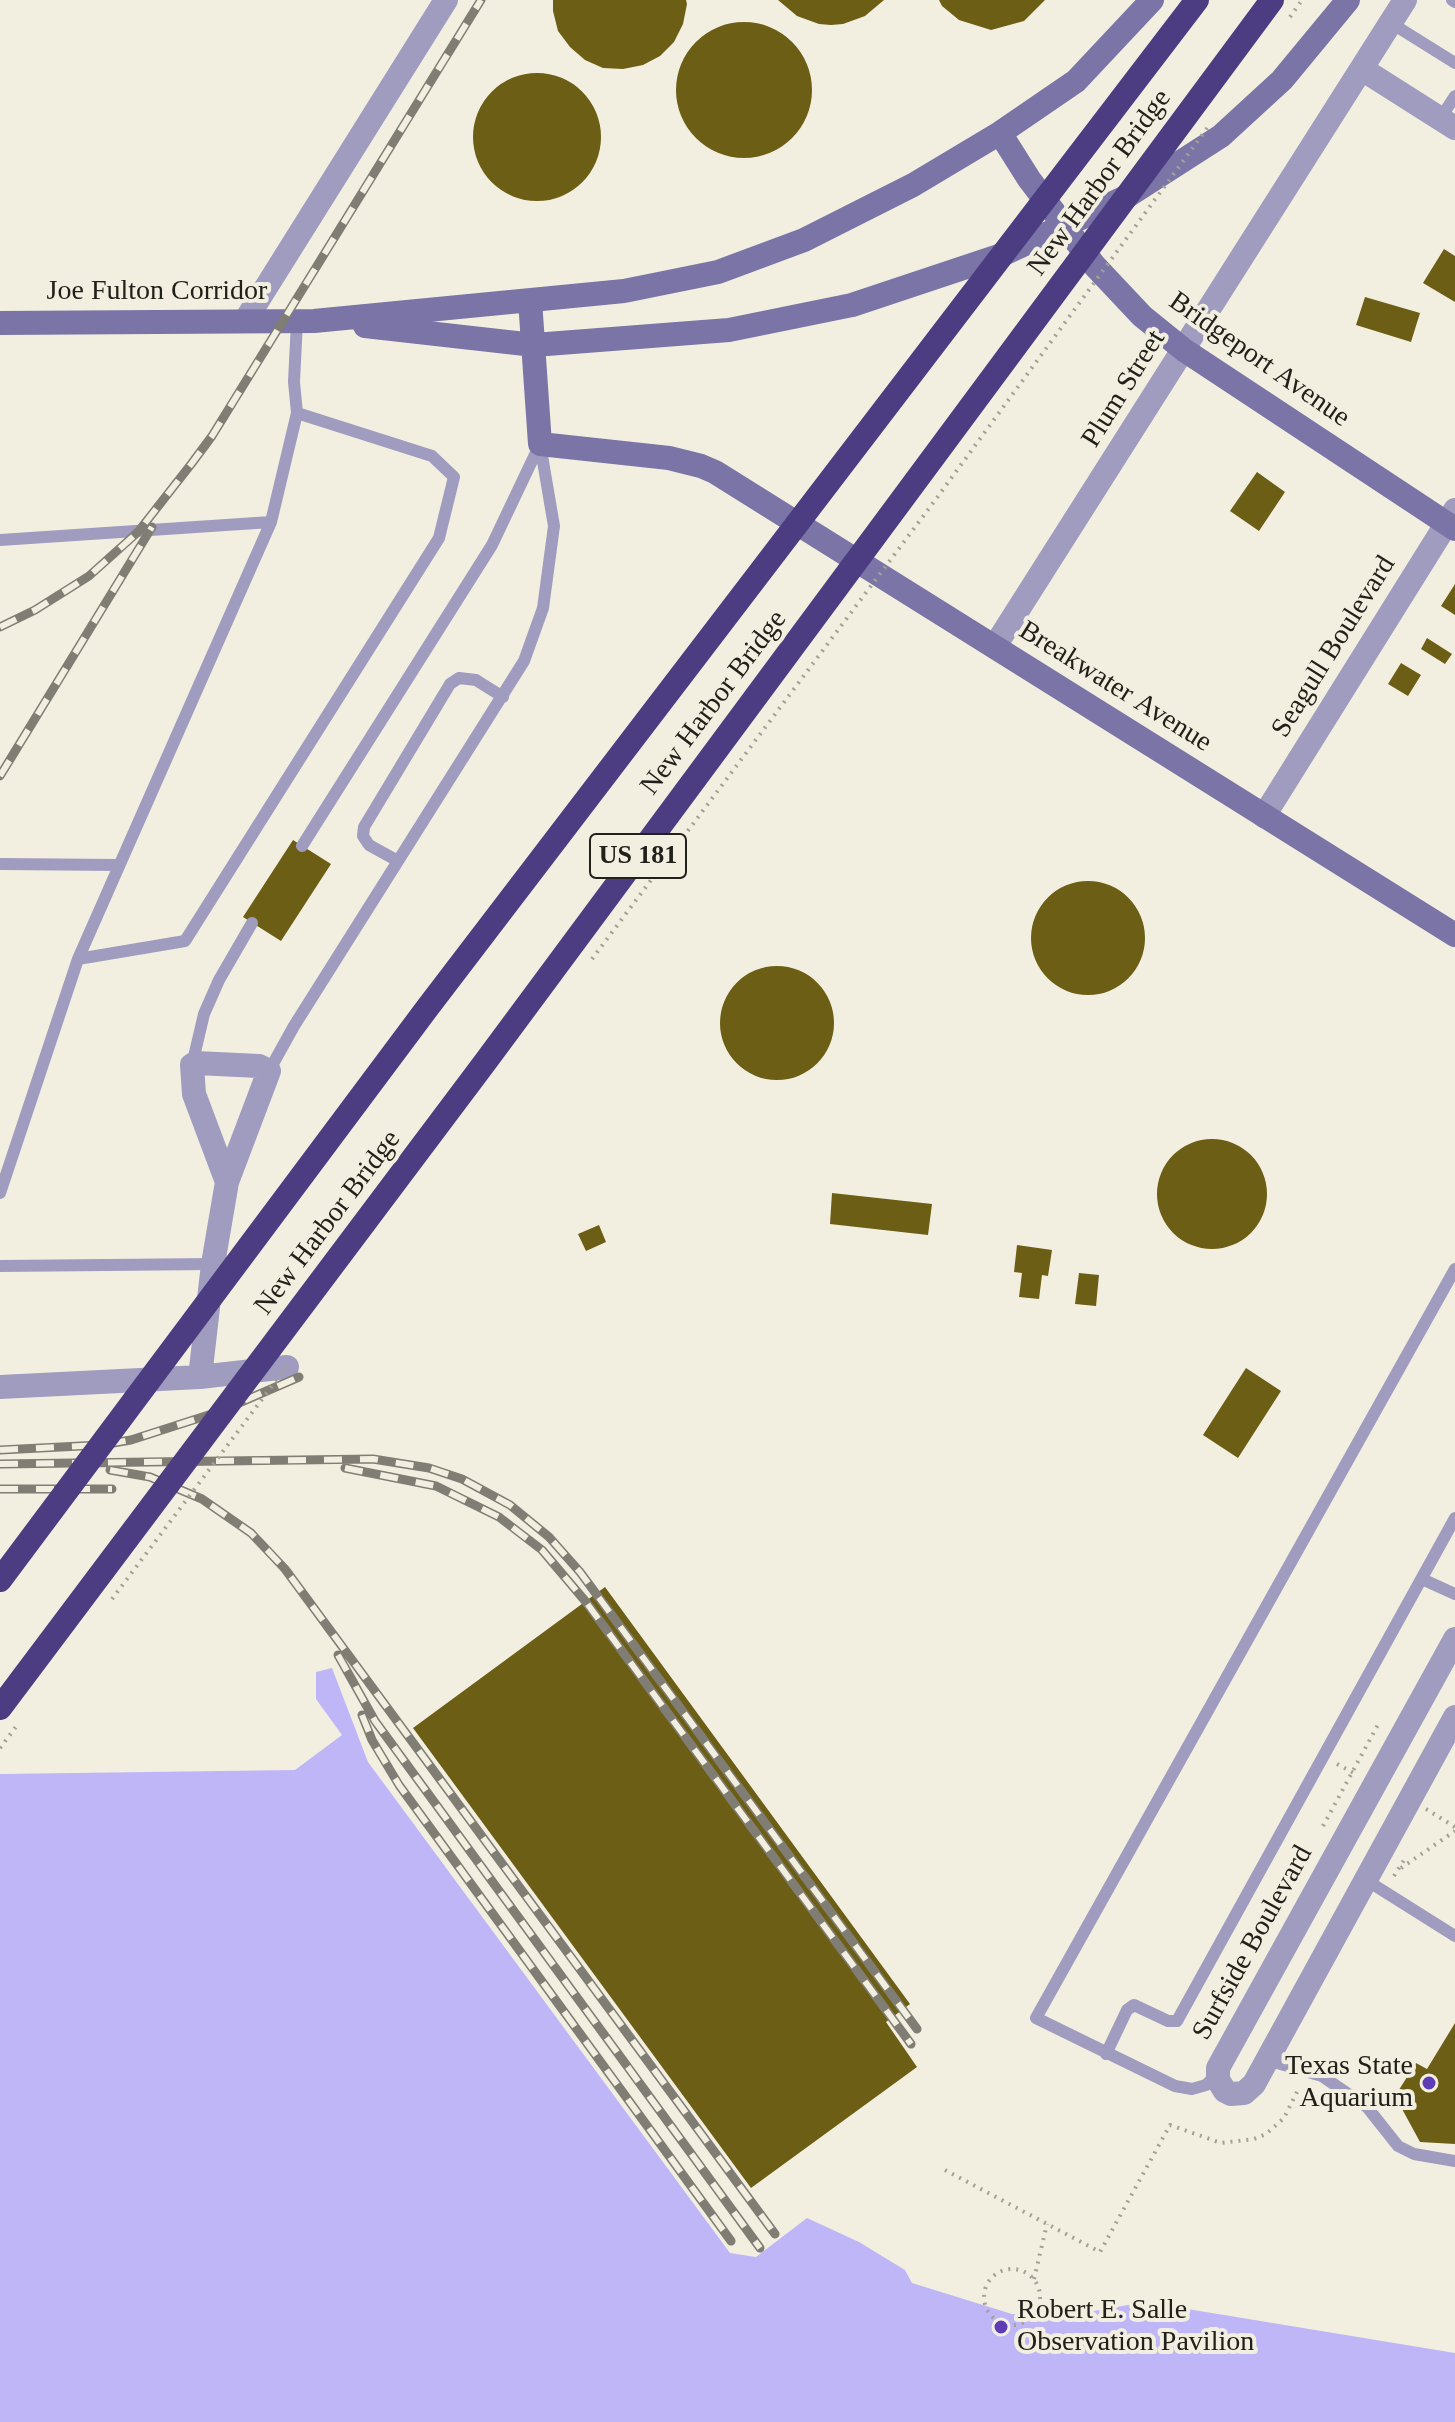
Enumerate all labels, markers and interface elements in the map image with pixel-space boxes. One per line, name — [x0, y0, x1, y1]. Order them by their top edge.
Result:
street label: New Harbor Bridge — [1021, 83, 1179, 283]
street label: Joe Fulton Corridor — [47, 275, 267, 309]
street label: Bridgeport Avenue — [1162, 285, 1356, 435]
street label: Plum Street — [1075, 324, 1173, 454]
street label: Seagull Boulevard — [1265, 550, 1403, 744]
street label: New Harbor Bridge — [634, 604, 794, 802]
street label: Breakwater Avenue — [1012, 614, 1218, 760]
road number: US 181 — [590, 834, 686, 878]
street label: New Harbor Bridge — [248, 1124, 408, 1322]
street label: Surfside Boulevard — [1186, 1840, 1320, 2046]
place label: Texas State Aquarium — [1285, 2050, 1413, 2116]
marker: Texas State Aquarium — [1420, 2074, 1438, 2092]
place label: Robert E. Salle Observation Pavilion — [1017, 2294, 1254, 2360]
marker: Robert E. Salle Observation Pavilion — [992, 2318, 1010, 2336]

